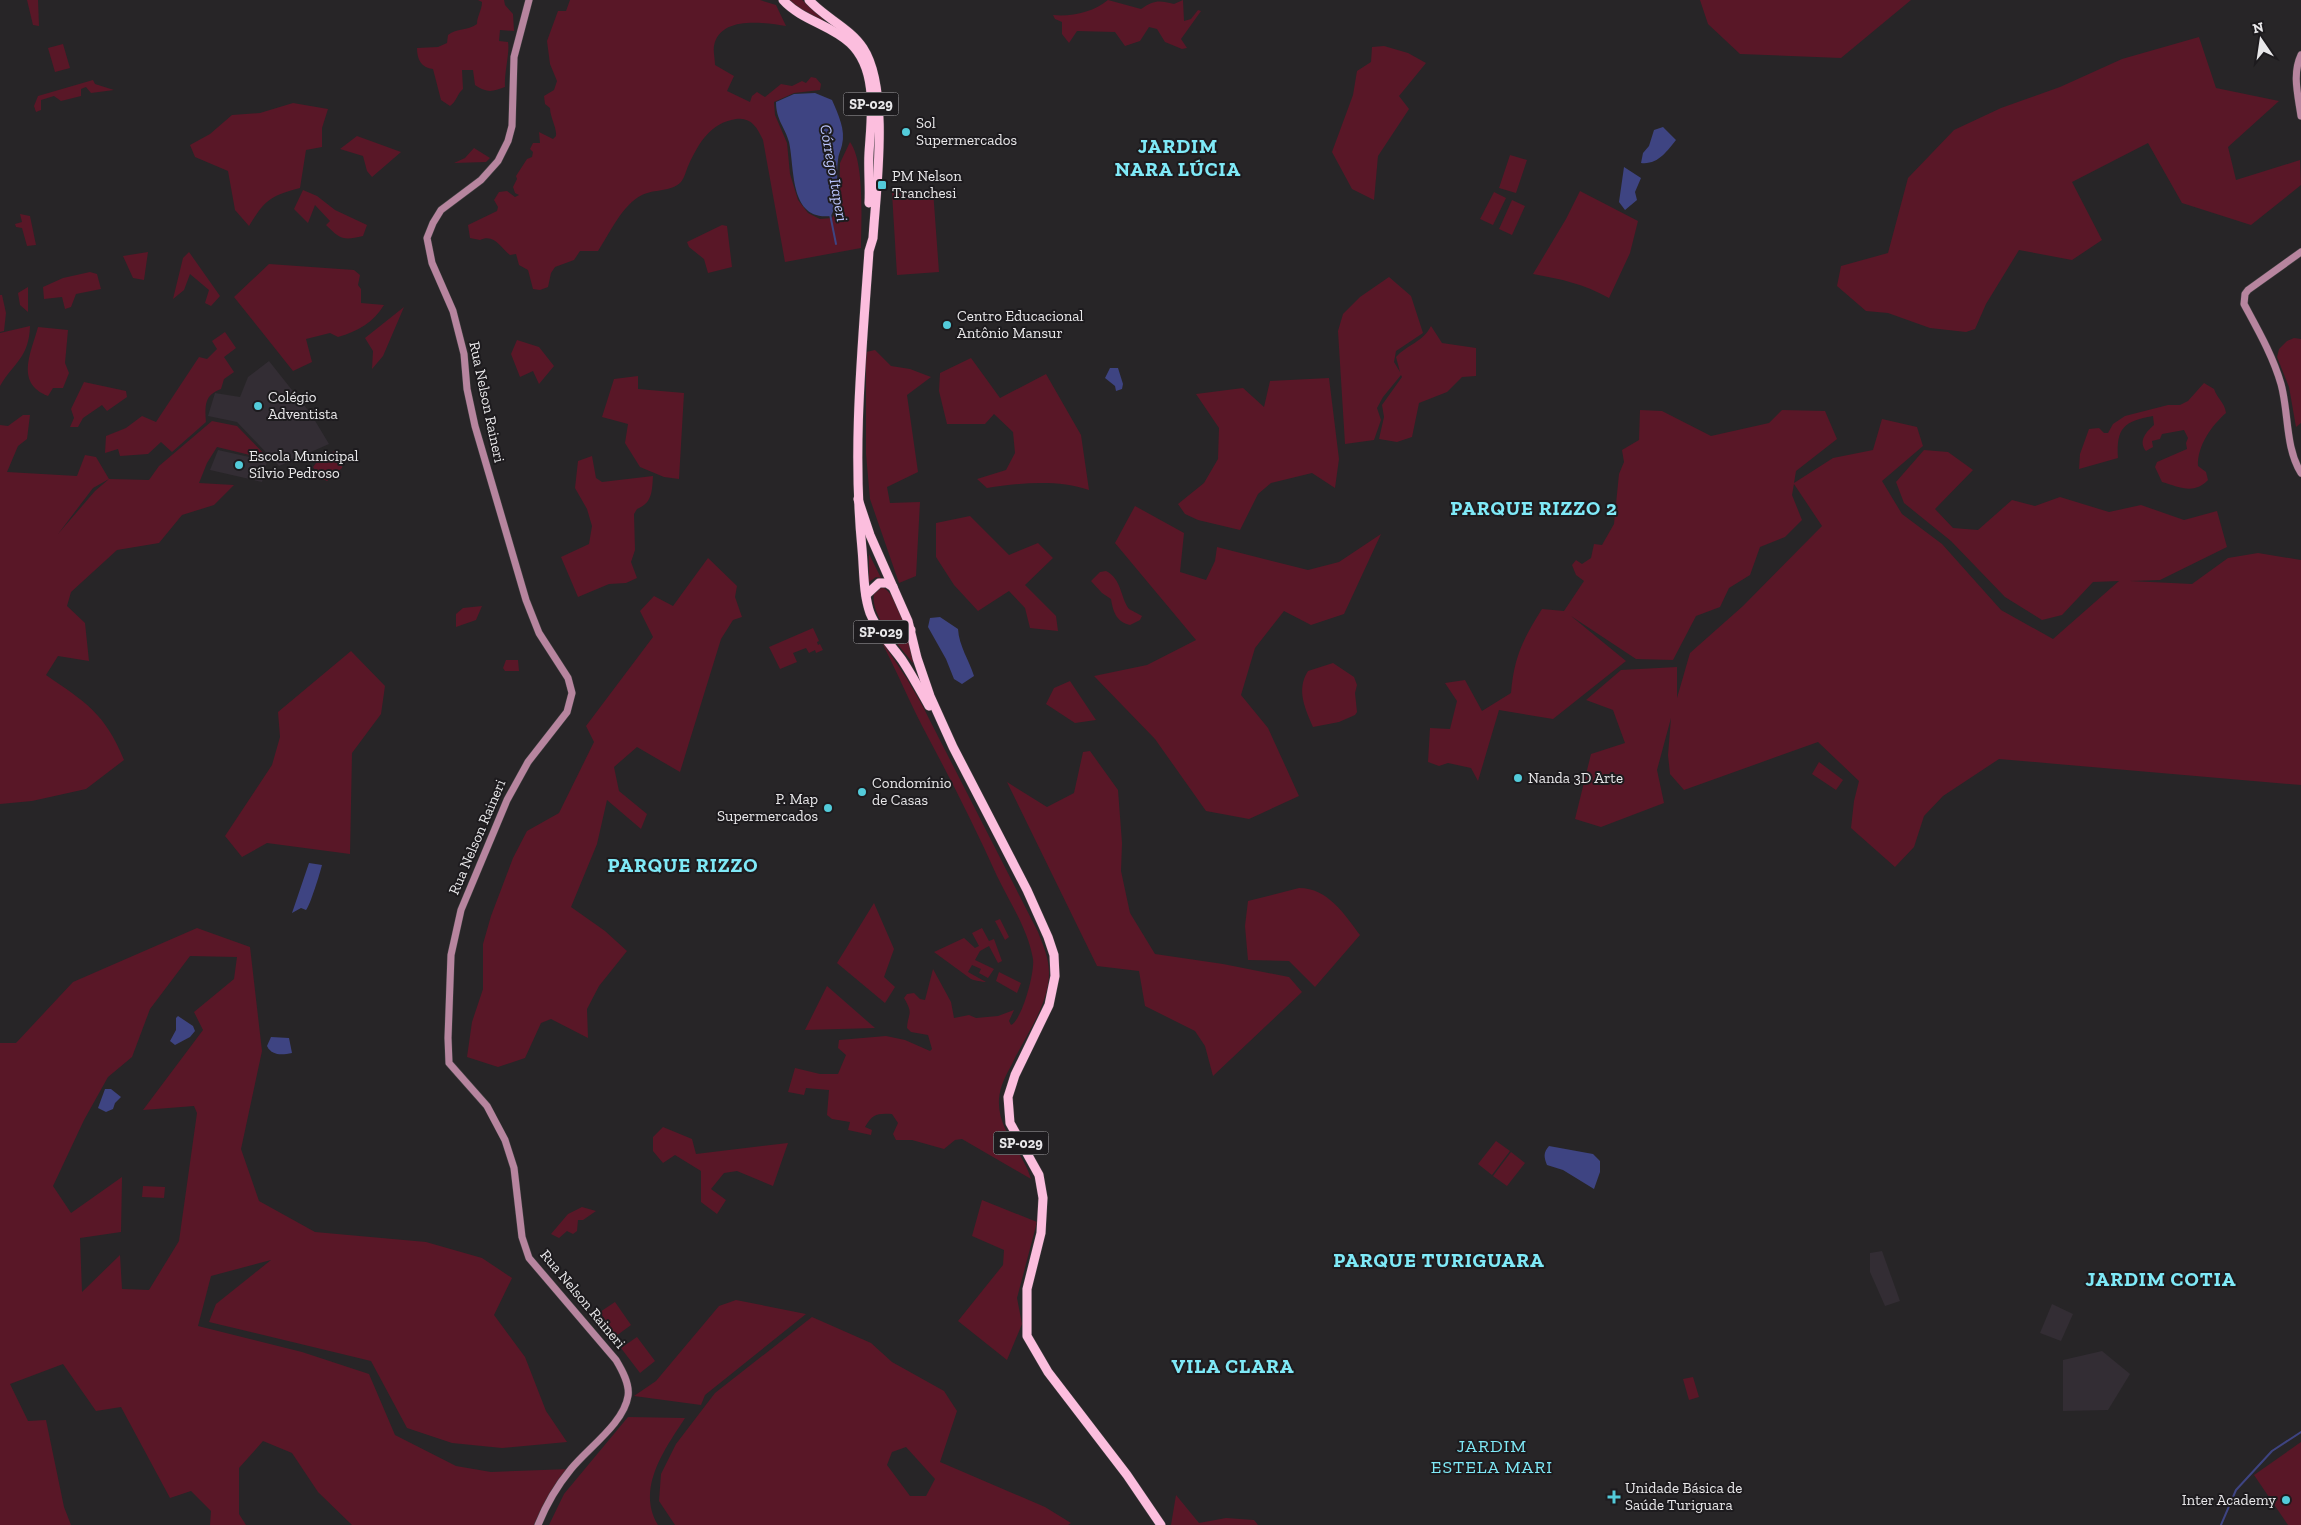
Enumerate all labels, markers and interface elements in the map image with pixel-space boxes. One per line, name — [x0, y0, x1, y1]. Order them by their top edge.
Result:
north arrow — [2236, 15, 2286, 65]
text: N — [2251, 18, 2266, 37]
road number: SP-029 — [844, 92, 898, 116]
place label: Sol Supermercados — [916, 114, 1017, 149]
water label: Córrego Itaperi — [816, 123, 852, 223]
marker: Sol Supermercados — [900, 126, 912, 138]
district label: JARDIM NARA LÚCIA — [1115, 134, 1241, 181]
place label: PM Nelson Tranchesi — [892, 167, 962, 202]
marker: PM Nelson Tranchesi — [876, 179, 888, 191]
place label: Centro Educacional Antônio Mansur — [957, 307, 1084, 342]
marker: Centro Educacional Antônio Mansur — [941, 319, 953, 331]
street label: Rua Nelson Raineri — [465, 340, 509, 464]
place label: Colégio Adventista — [268, 388, 338, 423]
marker: Colégio Adventista — [252, 400, 264, 412]
place label: Escola Municipal Sílvio Pedroso — [249, 447, 358, 482]
marker: Escola Municipal Sílvio Pedroso — [233, 459, 245, 471]
district label: PARQUE RIZZO 2 — [1450, 496, 1618, 520]
road number: SP-029 — [854, 620, 908, 644]
place label: Nanda 3D Arte — [1528, 769, 1623, 787]
marker: Nanda 3D Arte — [1512, 772, 1524, 784]
place label: Condomínio de Casas — [872, 774, 952, 809]
street label: Rua Nelson Raineri — [445, 777, 509, 897]
marker: Condomínio de Casas — [856, 786, 868, 798]
place label: P. Map Supermercados — [717, 790, 818, 825]
marker: P. Map Supermercados — [822, 802, 834, 814]
district label: PARQUE RIZZO — [608, 853, 758, 877]
road number: SP-029 — [994, 1132, 1048, 1154]
street label: Rua Nelson Raineri — [537, 1246, 629, 1352]
district label: PARQUE TURIGUARA — [1333, 1248, 1545, 1272]
district label: JARDIM COTIA — [2086, 1267, 2236, 1291]
district label: VILA CLARA — [1171, 1354, 1295, 1378]
district label: JARDIM ESTELA MARI — [1431, 1435, 1553, 1478]
place label: Unidade Básica de Saúde Turiguara — [1625, 1479, 1742, 1514]
marker: Unidade Básica de Saúde Turiguara — [1607, 1490, 1621, 1504]
place label: Inter Academy — [2182, 1491, 2276, 1509]
marker: Inter Academy — [2280, 1494, 2292, 1506]

